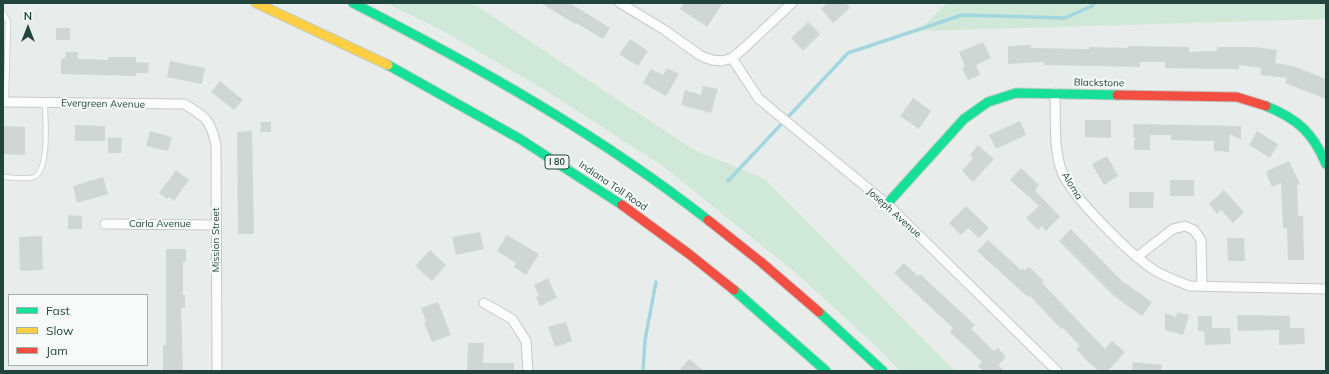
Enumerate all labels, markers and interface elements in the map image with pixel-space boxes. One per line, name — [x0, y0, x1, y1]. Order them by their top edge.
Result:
north arrow — [8, 8, 48, 48]
text: N — [24, 9, 32, 23]
street label: Blackstone — [1074, 77, 1124, 89]
street label: Evergreen Avenue — [61, 97, 145, 111]
road number: I 80 — [545, 155, 569, 169]
street label: Indiana Toll Road — [576, 159, 650, 213]
street label: Aloma — [1059, 170, 1085, 202]
street label: Joseph Avenue — [864, 186, 924, 240]
street label: Mission Street — [210, 207, 222, 273]
street label: Carla Avenue — [129, 218, 191, 230]
legend — [8, 294, 148, 366]
text: Fast — [46, 303, 70, 318]
text: Slow — [46, 323, 74, 338]
text: Jam — [46, 343, 68, 358]

